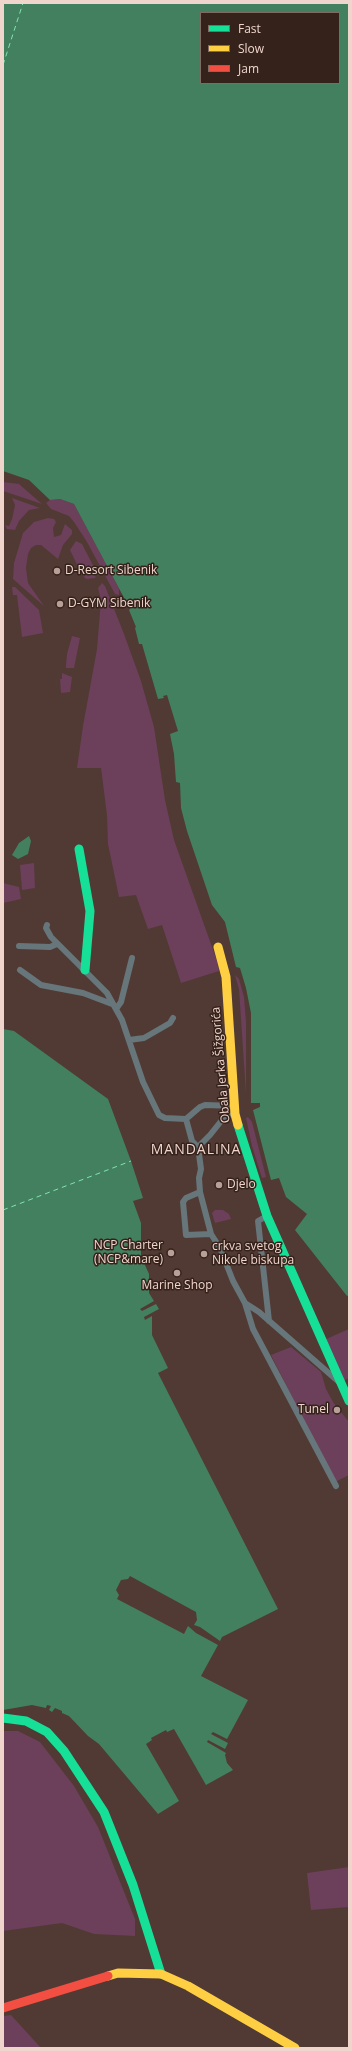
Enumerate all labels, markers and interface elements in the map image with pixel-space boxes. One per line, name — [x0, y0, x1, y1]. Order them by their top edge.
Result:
legend — [200, 12, 340, 84]
text: Fast — [238, 20, 261, 37]
text: Slow — [238, 40, 264, 57]
text: Jam — [238, 60, 259, 77]
place label: D-Resort Sibenik — [65, 564, 157, 578]
marker: D-Resort Sibenik — [52, 566, 62, 576]
place label: D-GYM Sibenik — [68, 597, 150, 611]
marker: D-GYM Sibenik — [55, 599, 65, 609]
street label: Obala Jerka Šižgorića — [209, 1006, 233, 1124]
district label: MANDALINA — [151, 1142, 241, 1158]
place label: Djelo — [227, 1178, 256, 1192]
marker: Djelo — [214, 1180, 224, 1190]
place label: NCP Charter (NCP&mare) — [94, 1239, 163, 1267]
place label: crkva svetog Nikole biskupa — [212, 1240, 294, 1268]
marker: NCP Charter (NCP&mare) — [166, 1248, 176, 1258]
marker: crkva svetog Nikole biskupa — [199, 1249, 209, 1259]
marker: Marine Shop — [172, 1268, 182, 1278]
place label: Marine Shop — [141, 1279, 213, 1293]
place label: Tunel — [298, 1403, 329, 1417]
marker: Tunel — [332, 1405, 342, 1415]

